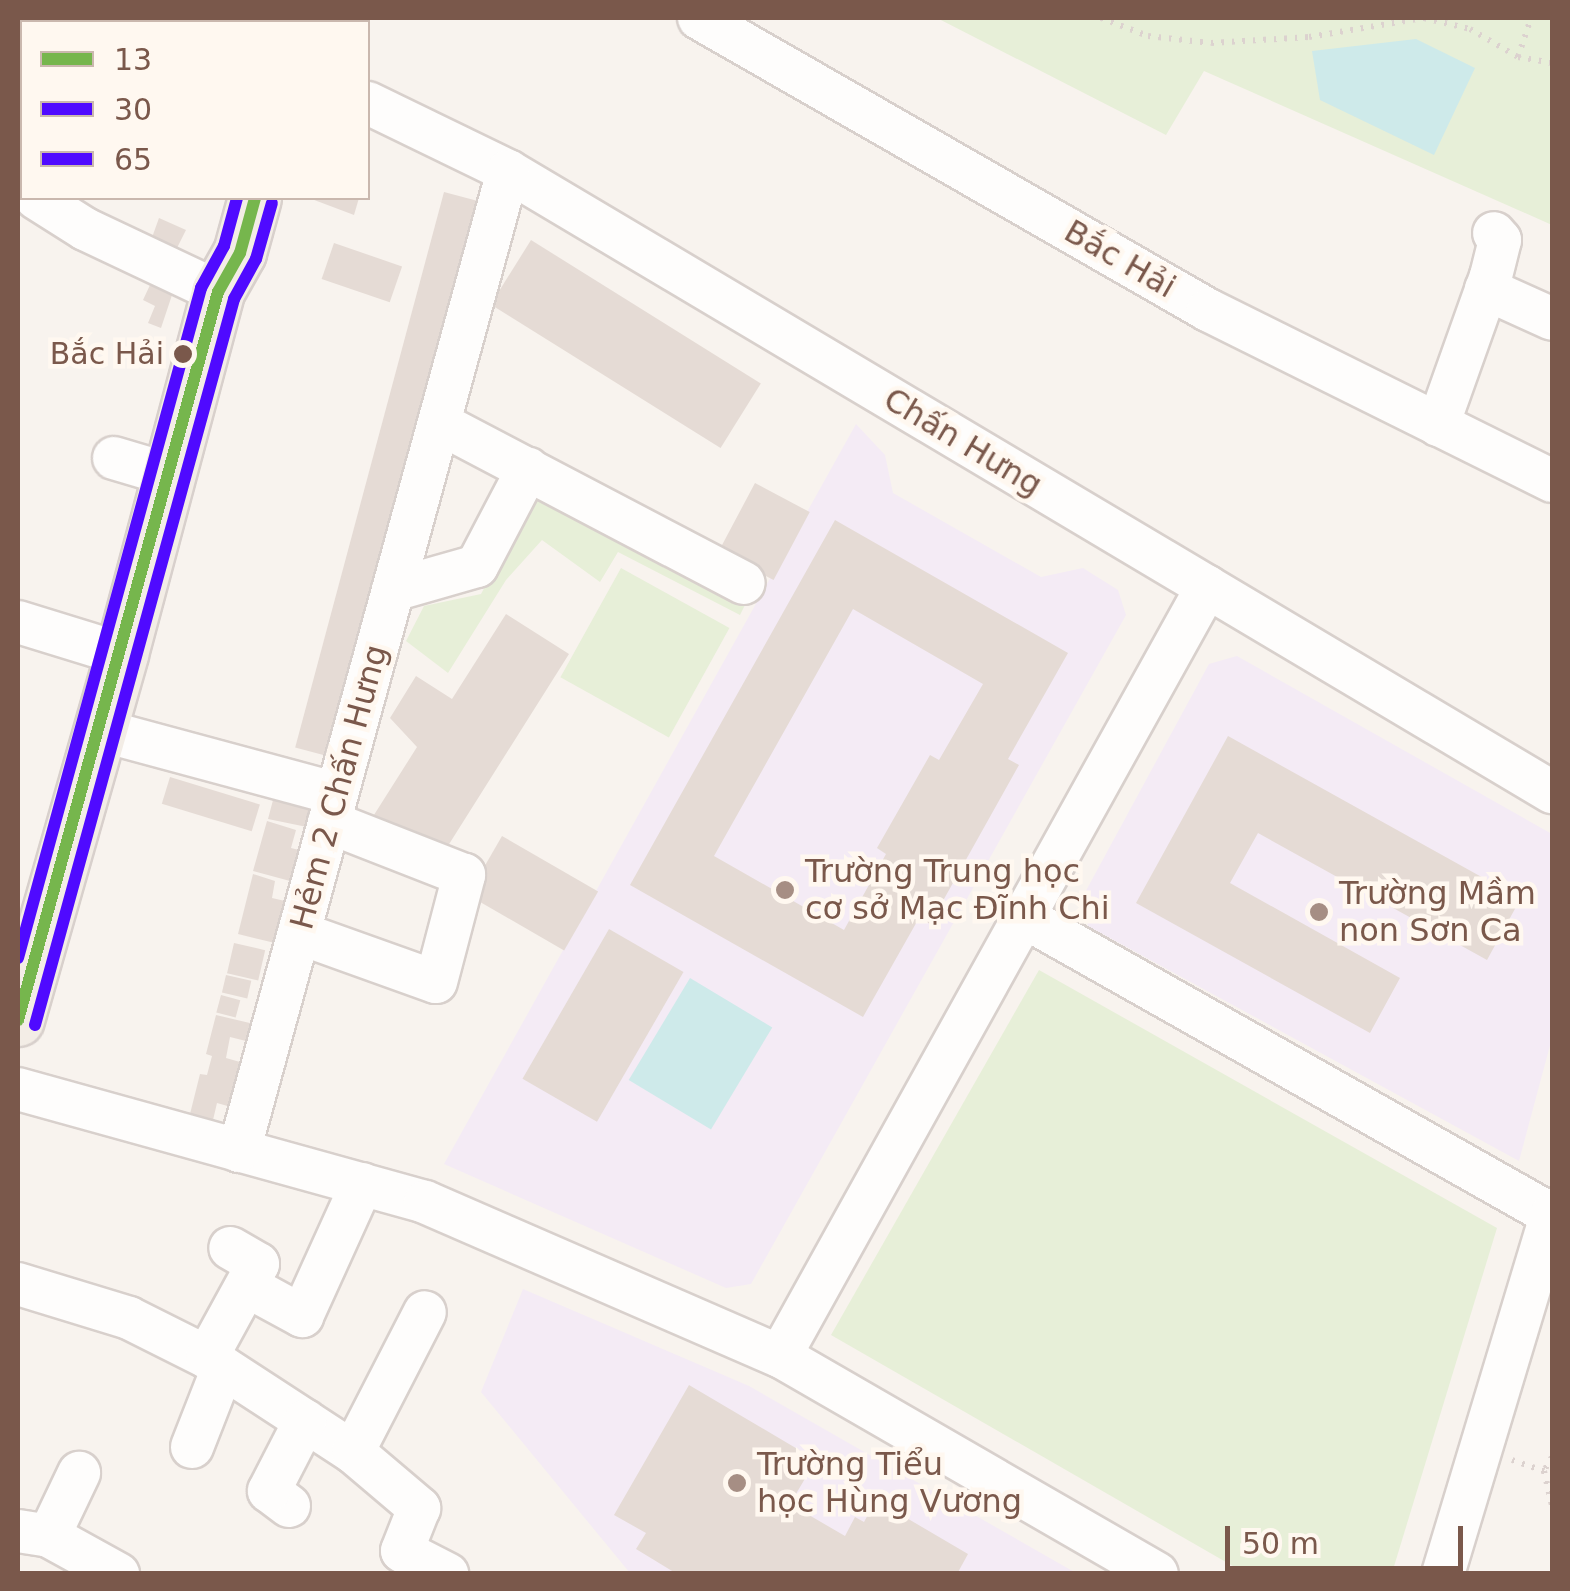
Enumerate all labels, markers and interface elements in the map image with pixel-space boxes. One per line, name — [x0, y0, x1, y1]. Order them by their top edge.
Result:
legend — [20, 20, 370, 200]
text: 13 — [114, 42, 152, 77]
text: 30 — [114, 92, 152, 127]
text: 65 — [114, 142, 152, 177]
street label: Bắc Hải — [1058, 212, 1182, 306]
place label: Bắc Hải — [50, 336, 164, 372]
marker: Bắc Hải — [173, 344, 193, 364]
street label: Chấn Hưng — [877, 380, 1049, 504]
street label: Hẻm 2 Chấn Hưng — [283, 640, 395, 934]
place label: Trường Trung học cơ sở Mạc Đĩnh Chi — [805, 853, 1110, 928]
place label: Trường Mầm non Sơn Ca — [1339, 875, 1536, 950]
marker: Trường Trung học cơ sở Mạc Đĩnh Chi — [774, 879, 796, 901]
marker: Trường Mầm non Sơn Ca — [1308, 901, 1330, 923]
place label: Trường Tiểu học Hùng Vương — [757, 1446, 1022, 1521]
marker: Trường Tiểu học Hùng Vương — [726, 1472, 748, 1494]
scale bar — [1230, 1506, 1468, 1568]
text: 50 m — [1242, 1526, 1319, 1561]

